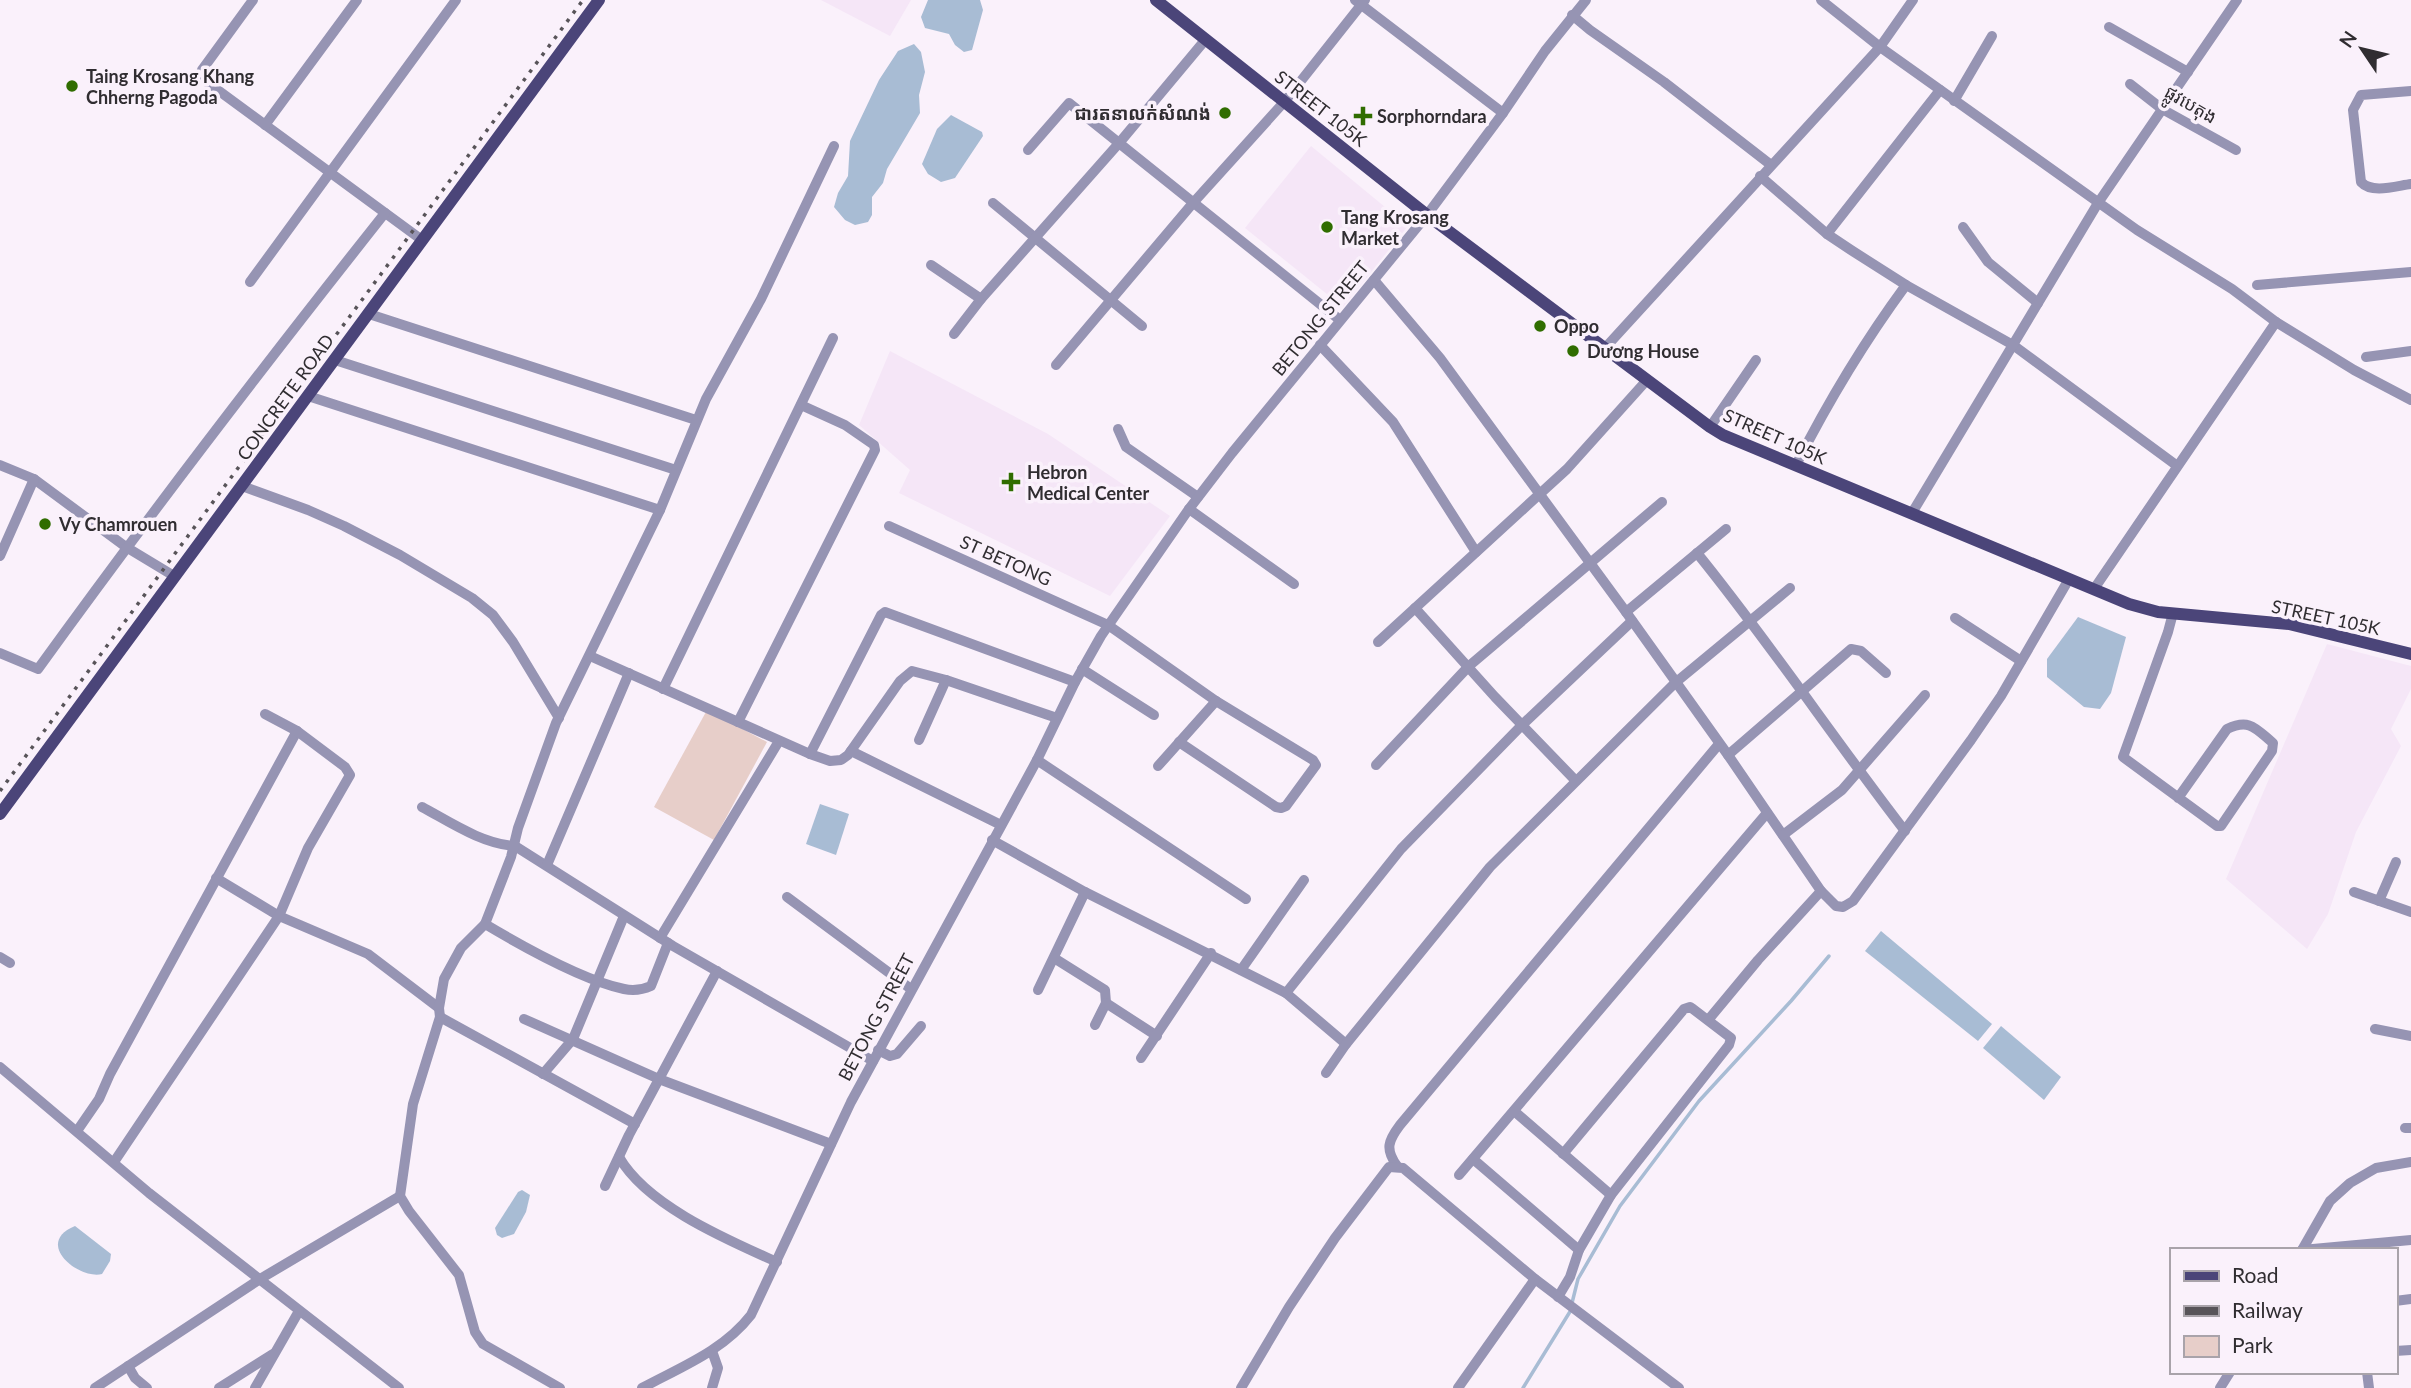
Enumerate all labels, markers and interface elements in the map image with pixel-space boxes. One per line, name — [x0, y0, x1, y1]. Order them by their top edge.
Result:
north arrow — [2327, 14, 2397, 84]
text: N — [2334, 26, 2361, 52]
place label: Taing Krosang Khang Chherng Pagoda — [86, 65, 255, 108]
street label: STREET 105K — [1271, 65, 1371, 151]
marker: Taing Krosang Khang Chherng Pagoda — [64, 78, 80, 94]
street label: ផ្លូវបេតុង — [2158, 80, 2221, 133]
place label: ជារតនាលក់សំណង់ — [1074, 102, 1211, 124]
marker: ជារតនាលក់សំណង់ — [1217, 105, 1233, 121]
place label: Sorphorndara — [1377, 105, 1487, 127]
marker: Sorphorndara — [1355, 108, 1371, 124]
place label: Tang Krosang Market — [1341, 206, 1449, 249]
marker: Tang Krosang Market — [1319, 219, 1335, 235]
street label: BETONG STREET — [1267, 256, 1373, 380]
place label: Oppo — [1554, 315, 1599, 337]
marker: Oppo — [1532, 318, 1548, 334]
street label: CONCRETE ROAD — [232, 330, 338, 464]
place label: Dương House — [1587, 340, 1700, 362]
marker: Dương House — [1565, 343, 1581, 359]
street label: STREET 105K — [1720, 403, 1830, 469]
place label: Hebron Medical Center — [1027, 461, 1149, 504]
marker: Hebron Medical Center — [1001, 472, 1021, 492]
place label: Vy Chamrouen — [58, 513, 178, 535]
marker: Vy Chamrouen — [37, 516, 53, 532]
street label: ST BETONG — [957, 530, 1055, 590]
street label: STREET 105K — [2270, 595, 2382, 639]
street label: BETONG STREET — [833, 949, 919, 1084]
legend — [2170, 1248, 2397, 1374]
text: Road — [2232, 1262, 2279, 1287]
text: Railway — [2232, 1297, 2303, 1322]
text: Park — [2232, 1332, 2273, 1357]

